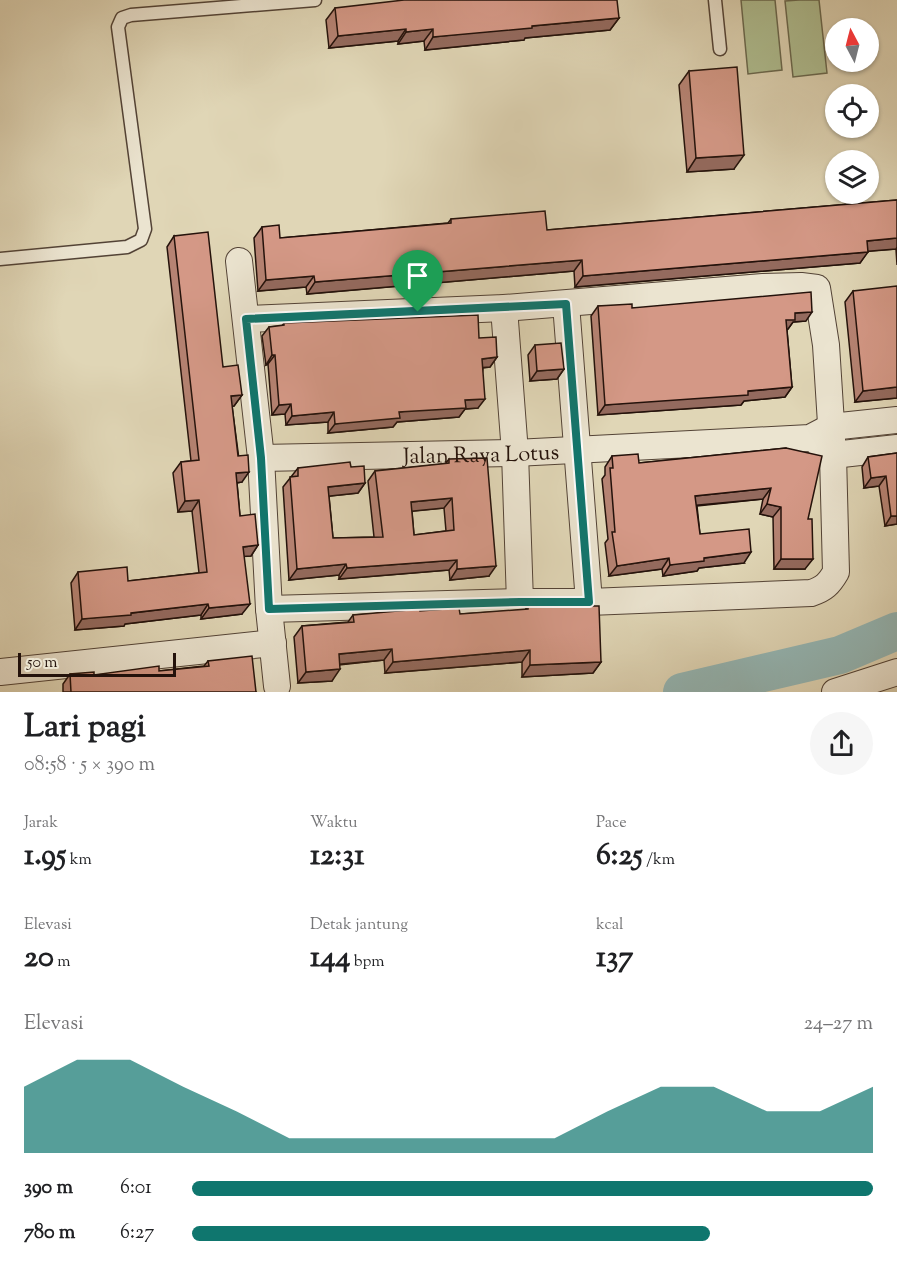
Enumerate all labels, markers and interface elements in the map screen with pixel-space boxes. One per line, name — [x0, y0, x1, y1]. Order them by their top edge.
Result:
north arrow — [825, 18, 879, 72]
map controls — [825, 18, 879, 204]
button: locate — [825, 84, 879, 138]
button: layers — [825, 150, 879, 204]
pin — [392, 250, 443, 312]
icon: arrive — [401, 259, 434, 292]
street label: Jalan Raya Lotus — [402, 438, 560, 474]
scale bar — [18, 650, 176, 678]
text: 50 m — [27, 652, 58, 675]
text: Lari pagi — [24, 704, 146, 752]
button: share — [810, 712, 873, 775]
text: 08:58 · 5 × 390 m — [24, 751, 155, 780]
text: Jarak — [24, 812, 58, 835]
text: Waktu — [310, 812, 357, 835]
text: Pace — [596, 812, 627, 835]
text: 1.95 — [24, 835, 66, 878]
text: 12:31 — [310, 835, 364, 878]
text: 6:25 — [596, 835, 643, 878]
text: km — [66, 849, 92, 872]
text: /km — [643, 849, 675, 872]
text: Elevasi — [24, 914, 72, 937]
text: Detak jantung — [310, 914, 408, 937]
text: kcal — [596, 914, 624, 937]
text: 20 — [24, 937, 54, 980]
text: 144 — [310, 937, 350, 980]
text: 137 — [596, 937, 633, 980]
text: m — [54, 951, 71, 974]
text: bpm — [350, 951, 385, 974]
text: Elevasi — [24, 1010, 84, 1039]
text: 24–27 m — [804, 1010, 873, 1039]
text: 390 m — [24, 1174, 73, 1203]
text: 6:01 — [120, 1174, 152, 1203]
text: 780 m — [24, 1219, 75, 1248]
text: 6:27 — [120, 1219, 154, 1248]

